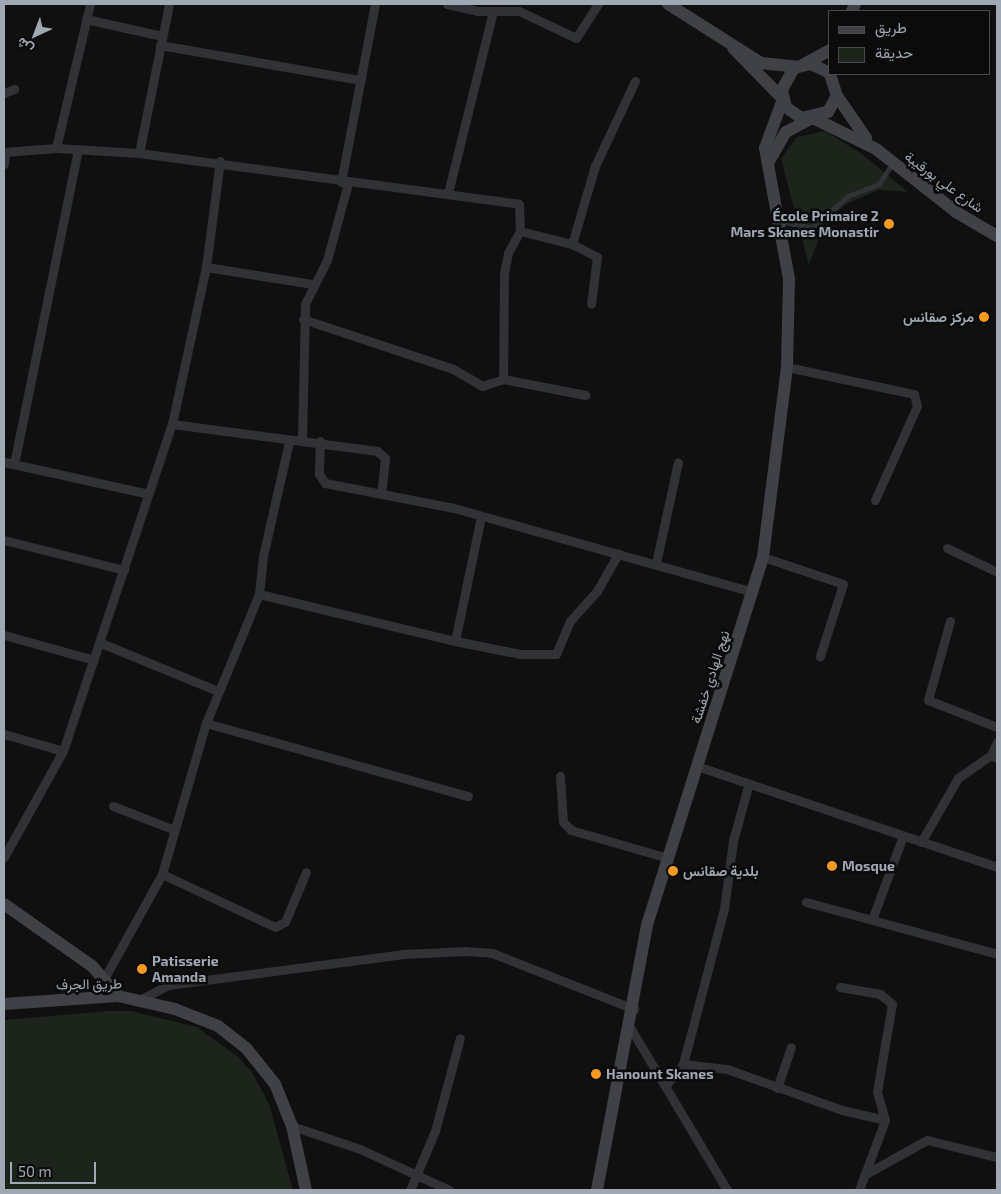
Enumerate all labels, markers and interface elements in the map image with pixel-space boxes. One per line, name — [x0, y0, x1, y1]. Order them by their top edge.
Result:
north arrow — [10, 10, 60, 60]
legend — [828, 10, 991, 75]
text: طريق — [875, 18, 907, 36]
text: ش — [12, 34, 36, 58]
text: حديقة — [875, 43, 913, 61]
street label: شارع علي بورقيبة — [901, 148, 987, 216]
place label: École Primaire 2 Mars Skanes Monastir — [731, 208, 879, 240]
marker: École Primaire 2 Mars Skanes Monastir — [883, 218, 895, 230]
place label: مركز صقانس — [903, 309, 974, 325]
marker: مركز صقانس — [978, 311, 990, 323]
street label: نهج الهادي خفشة — [687, 628, 733, 726]
place label: Mosque — [842, 858, 895, 874]
marker: Mosque — [826, 860, 838, 872]
place label: بلدية صقانس — [683, 863, 759, 879]
marker: بلدية صقانس — [667, 865, 679, 877]
place label: Patisserie Amanda — [152, 953, 219, 986]
marker: Patisserie Amanda — [136, 963, 148, 975]
street label: طريق الجرف — [56, 975, 122, 993]
place label: Hanount Skanes — [606, 1066, 714, 1082]
marker: Hanount Skanes — [590, 1068, 602, 1080]
scale bar — [12, 1152, 99, 1184]
text: 50 m — [18, 1162, 52, 1180]

